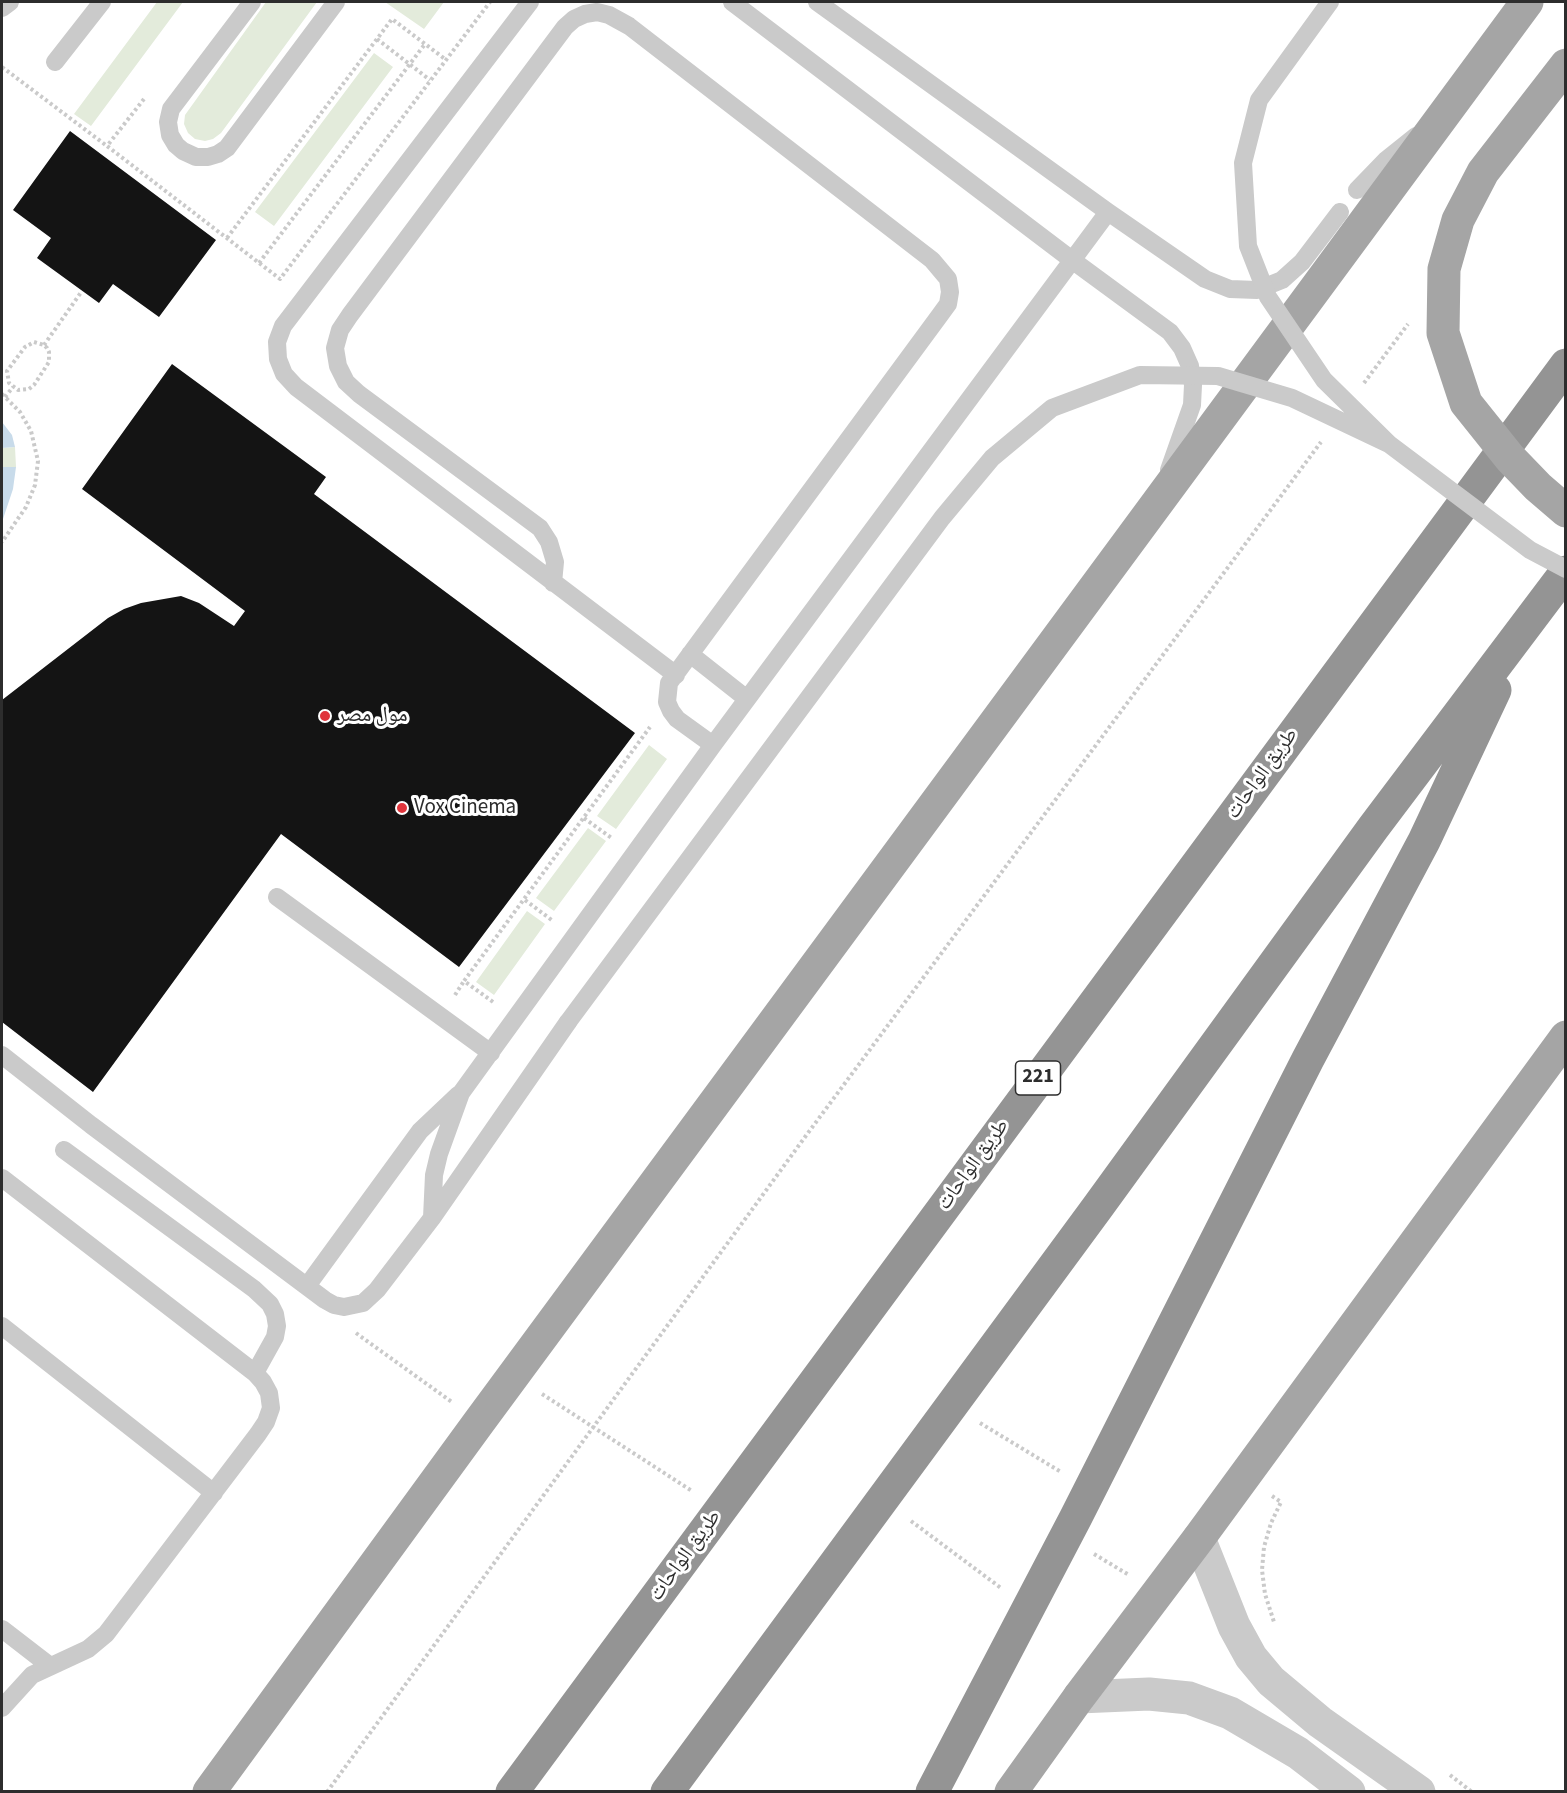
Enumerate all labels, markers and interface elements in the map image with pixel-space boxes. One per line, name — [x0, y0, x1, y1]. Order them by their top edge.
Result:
place label: مول مصر — [337, 703, 407, 729]
marker: مول مصر — [318, 709, 332, 723]
street label: طريق الواحات — [1222, 724, 1304, 824]
place label: Vox Cinema — [414, 795, 516, 821]
marker: Vox Cinema — [395, 801, 409, 815]
road number: 221 — [1016, 1061, 1060, 1095]
street label: طريق الواحات — [933, 1115, 1015, 1215]
street label: طريق الواحات — [645, 1506, 727, 1606]

